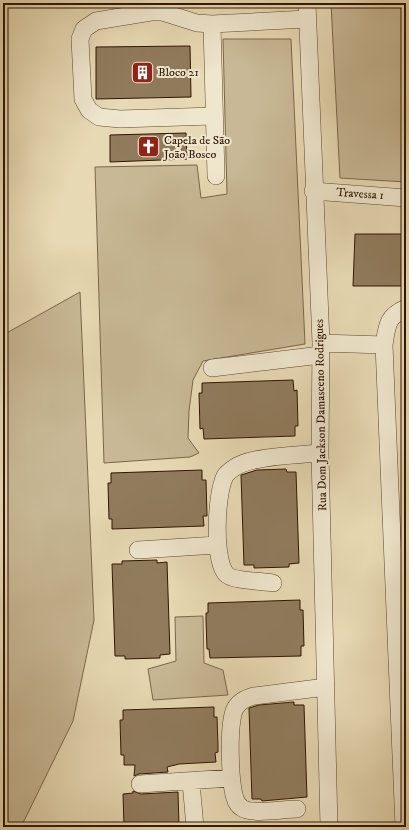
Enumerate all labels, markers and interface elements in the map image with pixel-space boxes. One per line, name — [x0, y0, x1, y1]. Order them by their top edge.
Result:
building icon: Bloco 21 — [130, 59, 156, 85]
place label: Bloco 21 — [158, 65, 199, 80]
place label: Capela de São João Bosco — [163, 133, 230, 162]
church icon: Capela de São João Bosco — [136, 134, 162, 160]
street label: Travessa 1 — [336, 185, 384, 203]
street label: Rua Dom Jackson Damasceno Rodrigues — [312, 319, 330, 511]

